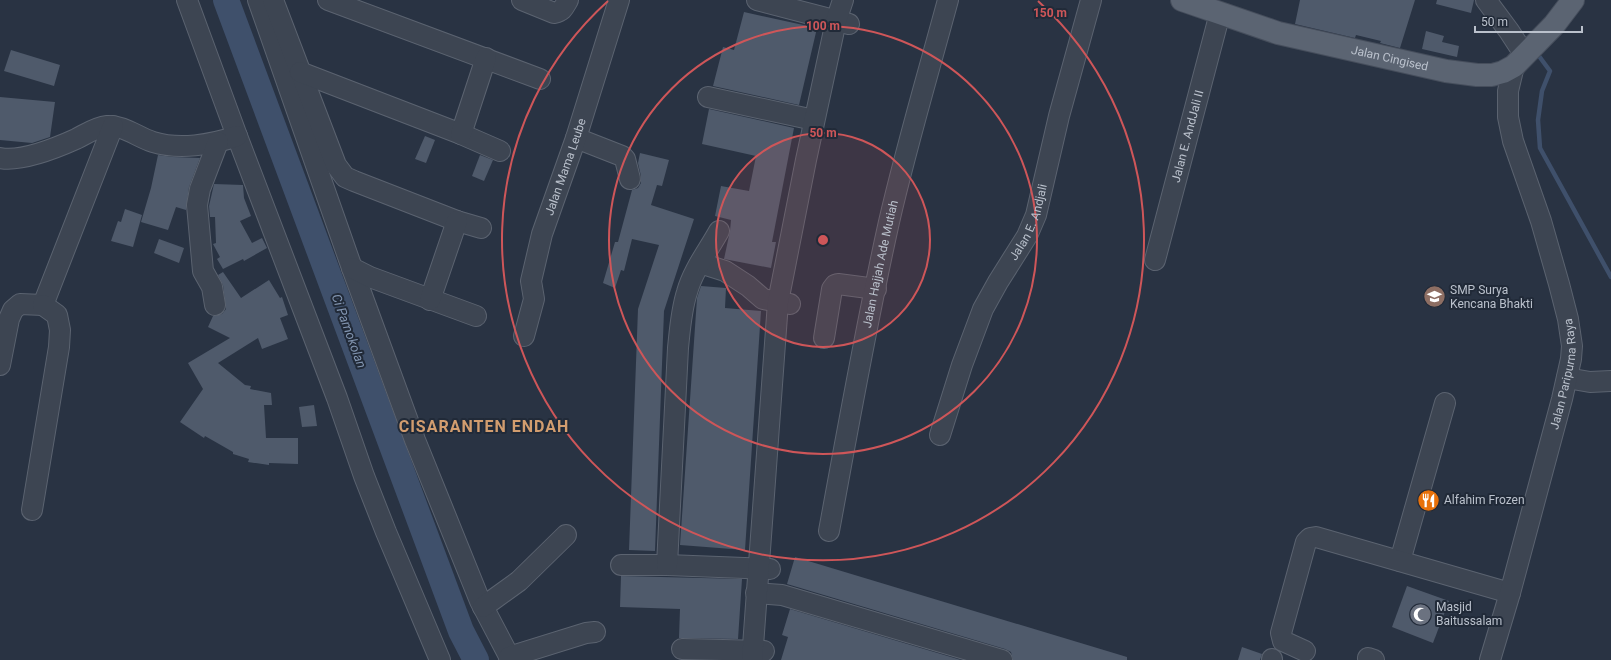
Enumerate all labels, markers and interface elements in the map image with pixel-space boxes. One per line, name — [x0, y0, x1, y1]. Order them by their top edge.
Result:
text: 150 m — [1033, 6, 1067, 20]
scale bar — [1475, 8, 1582, 34]
text: 50 m — [1481, 15, 1508, 29]
text: 100 m — [806, 19, 840, 33]
street label: Jalan Cingised — [1350, 43, 1430, 74]
street label: Jalan E. AndJali II — [1169, 89, 1206, 184]
street label: Jalan Mama Leube — [542, 117, 589, 217]
text: 50 m — [809, 126, 837, 140]
street label: Jalan E. Andjali — [1007, 183, 1050, 263]
street label: Jalan Hajjah Ade Mutiah — [860, 199, 901, 329]
centre of rings — [816, 233, 830, 247]
place label: SMP Surya Kencana Bhakti — [1450, 283, 1533, 311]
school or university icon: SMP Surya Kencana Bhakti — [1422, 284, 1448, 310]
water label: Ci Pamokolan — [329, 292, 369, 370]
street label: Jalan Paripurna Raya — [1547, 318, 1579, 431]
district label: CISARANTEN ENDAH — [399, 417, 569, 436]
restaurant icon: Alfahim Frozen — [1416, 487, 1442, 513]
place label: Alfahim Frozen — [1444, 493, 1525, 507]
place label: Masjid Baitussalam — [1436, 600, 1502, 628]
mosque icon: Masjid Baitussalam — [1407, 601, 1433, 627]

